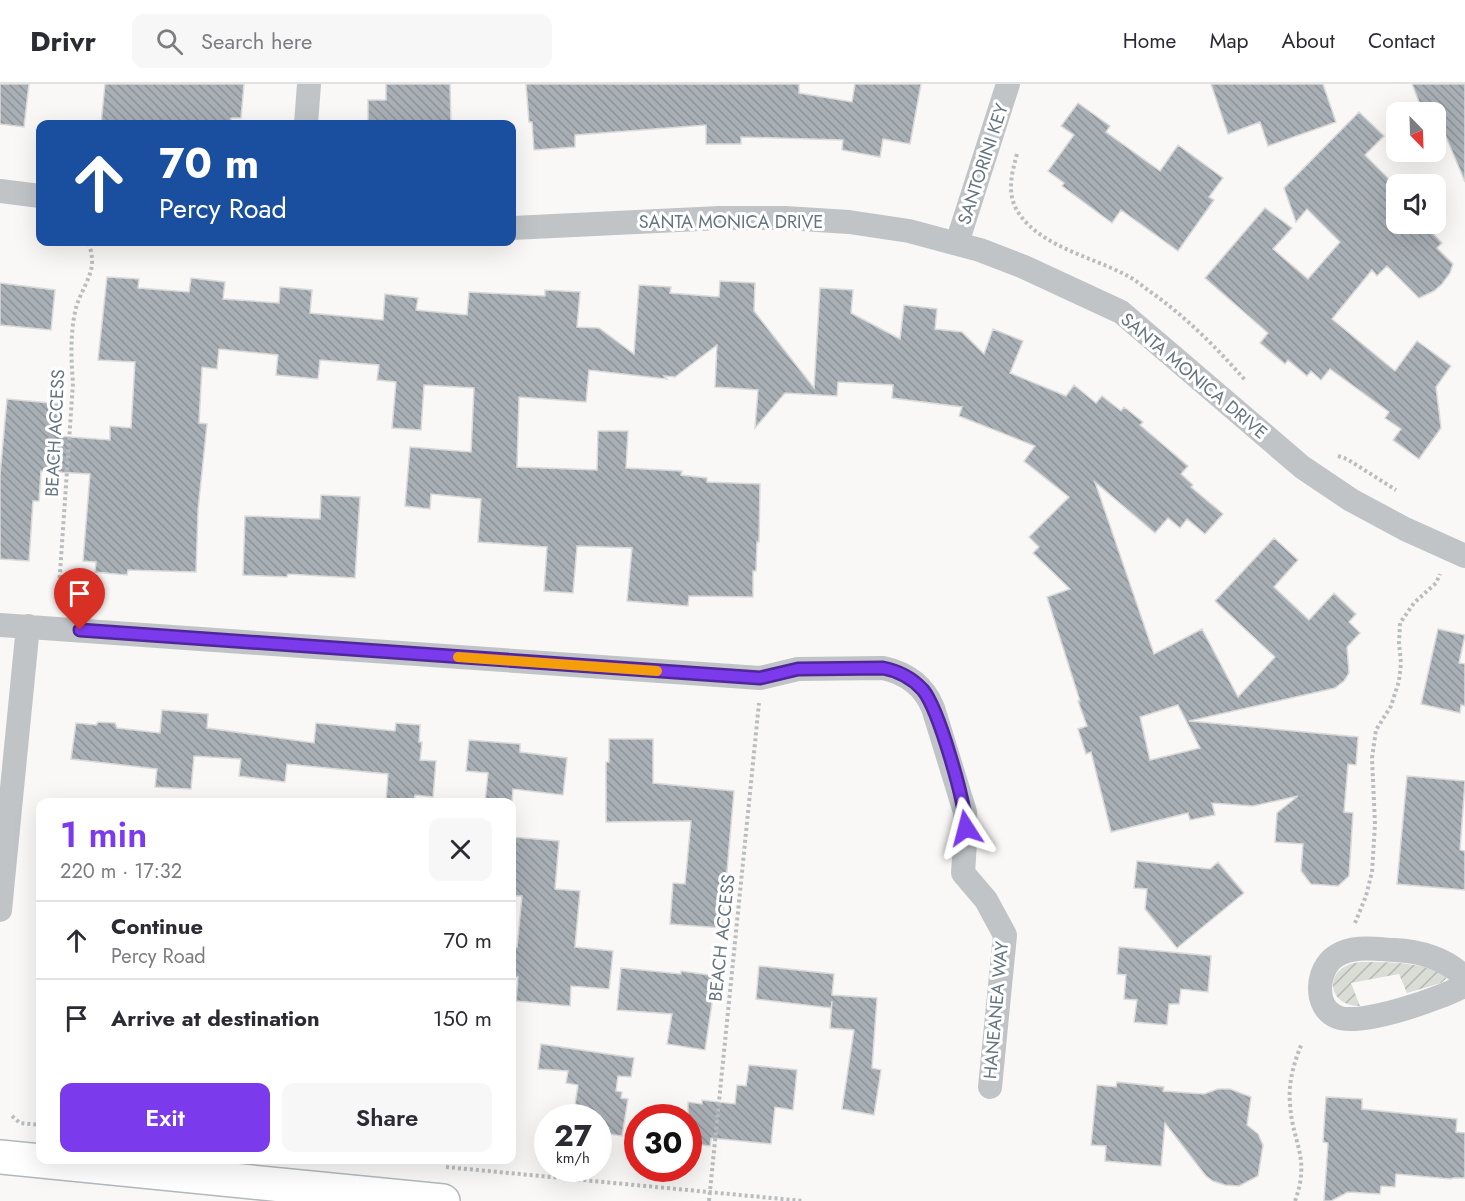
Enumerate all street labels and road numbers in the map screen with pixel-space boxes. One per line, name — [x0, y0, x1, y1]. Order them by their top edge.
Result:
street label: SANTORINI KEY — [951, 99, 1015, 228]
street label: SANTA MONICA DRIVE — [639, 209, 823, 235]
street label: SANTA MONICA DRIVE — [1115, 307, 1273, 445]
street label: BEACH ACCESS — [39, 369, 71, 497]
street label: BEACH ACCESS — [702, 873, 742, 1003]
street label: HANEANEA WAY — [977, 939, 1015, 1080]

